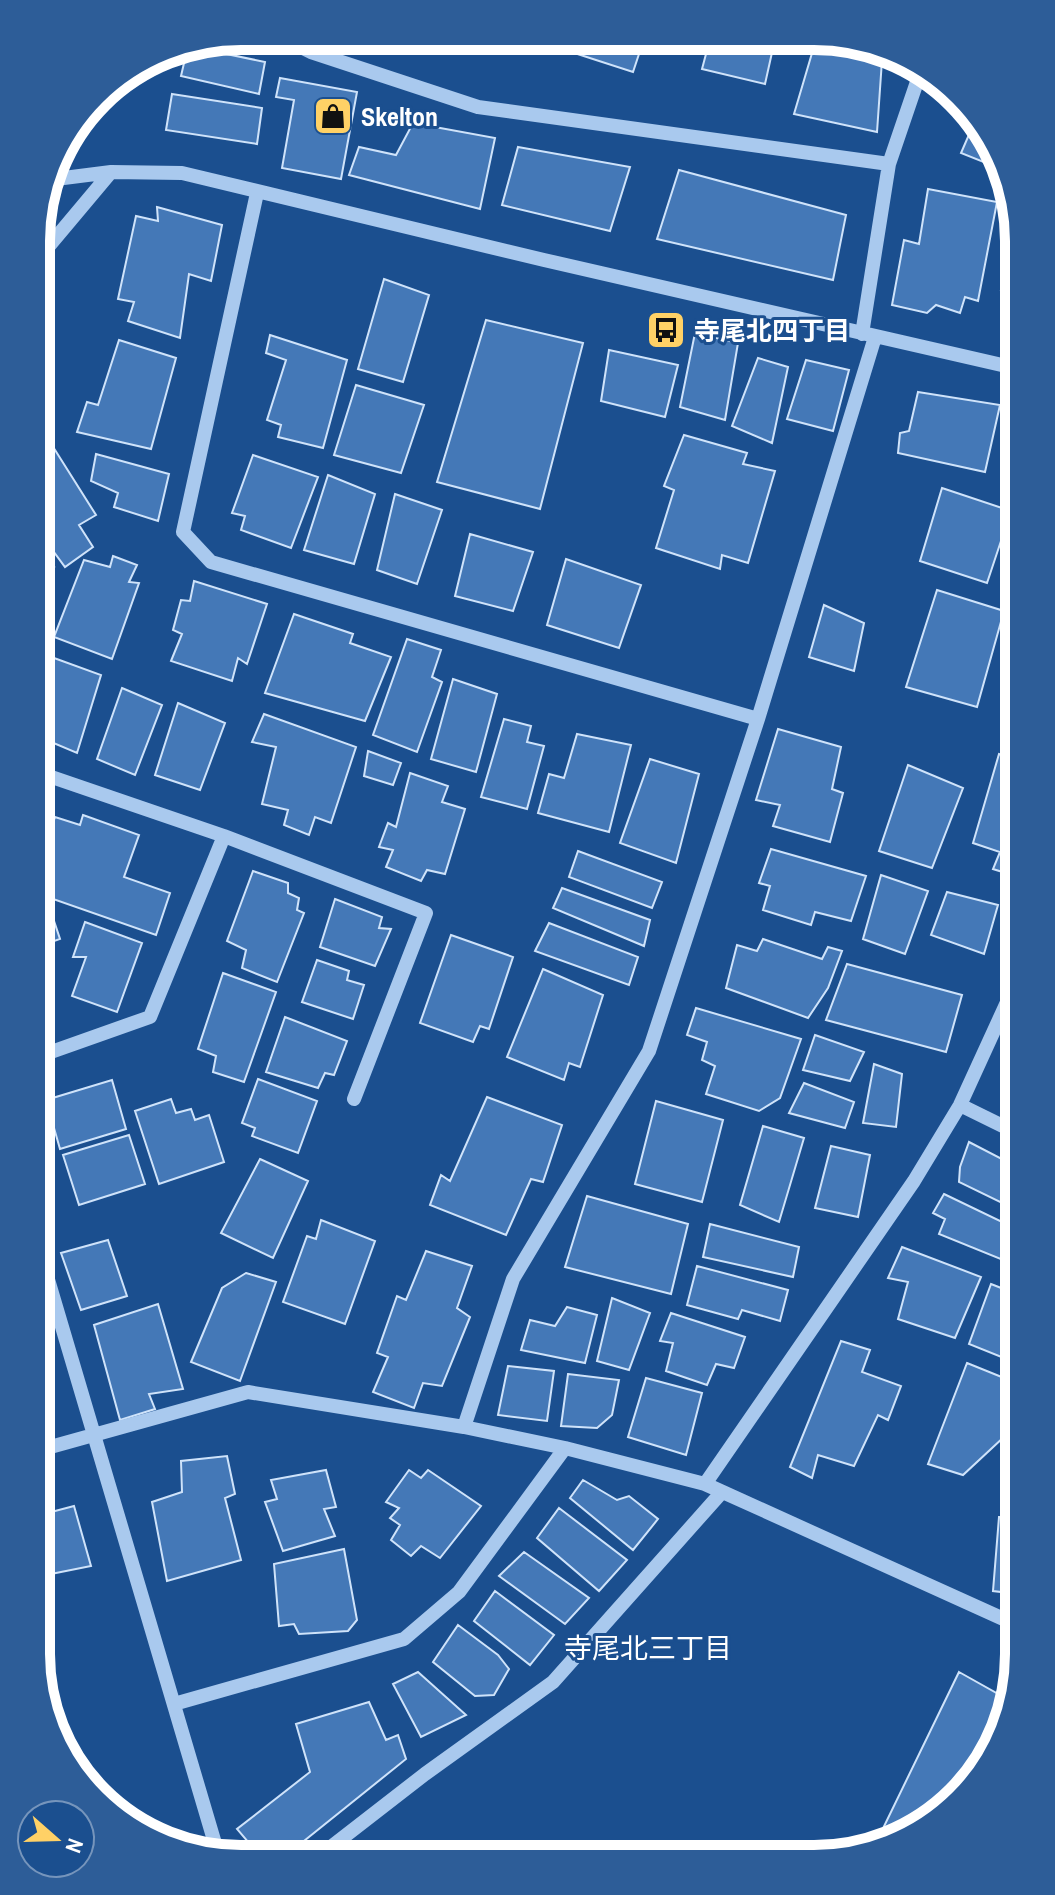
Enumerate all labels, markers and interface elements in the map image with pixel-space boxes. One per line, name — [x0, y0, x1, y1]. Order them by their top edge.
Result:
shop icon: Skelton — [312, 95, 354, 137]
place label: Skelton — [361, 99, 438, 134]
bus stop icon: 寺尾北四丁目 — [645, 309, 687, 351]
place label: 寺尾北四丁目 — [694, 313, 850, 348]
district label: 寺尾北三丁目 — [564, 1629, 732, 1667]
north arrow — [16, 1799, 96, 1879]
text: N — [58, 1835, 91, 1857]

